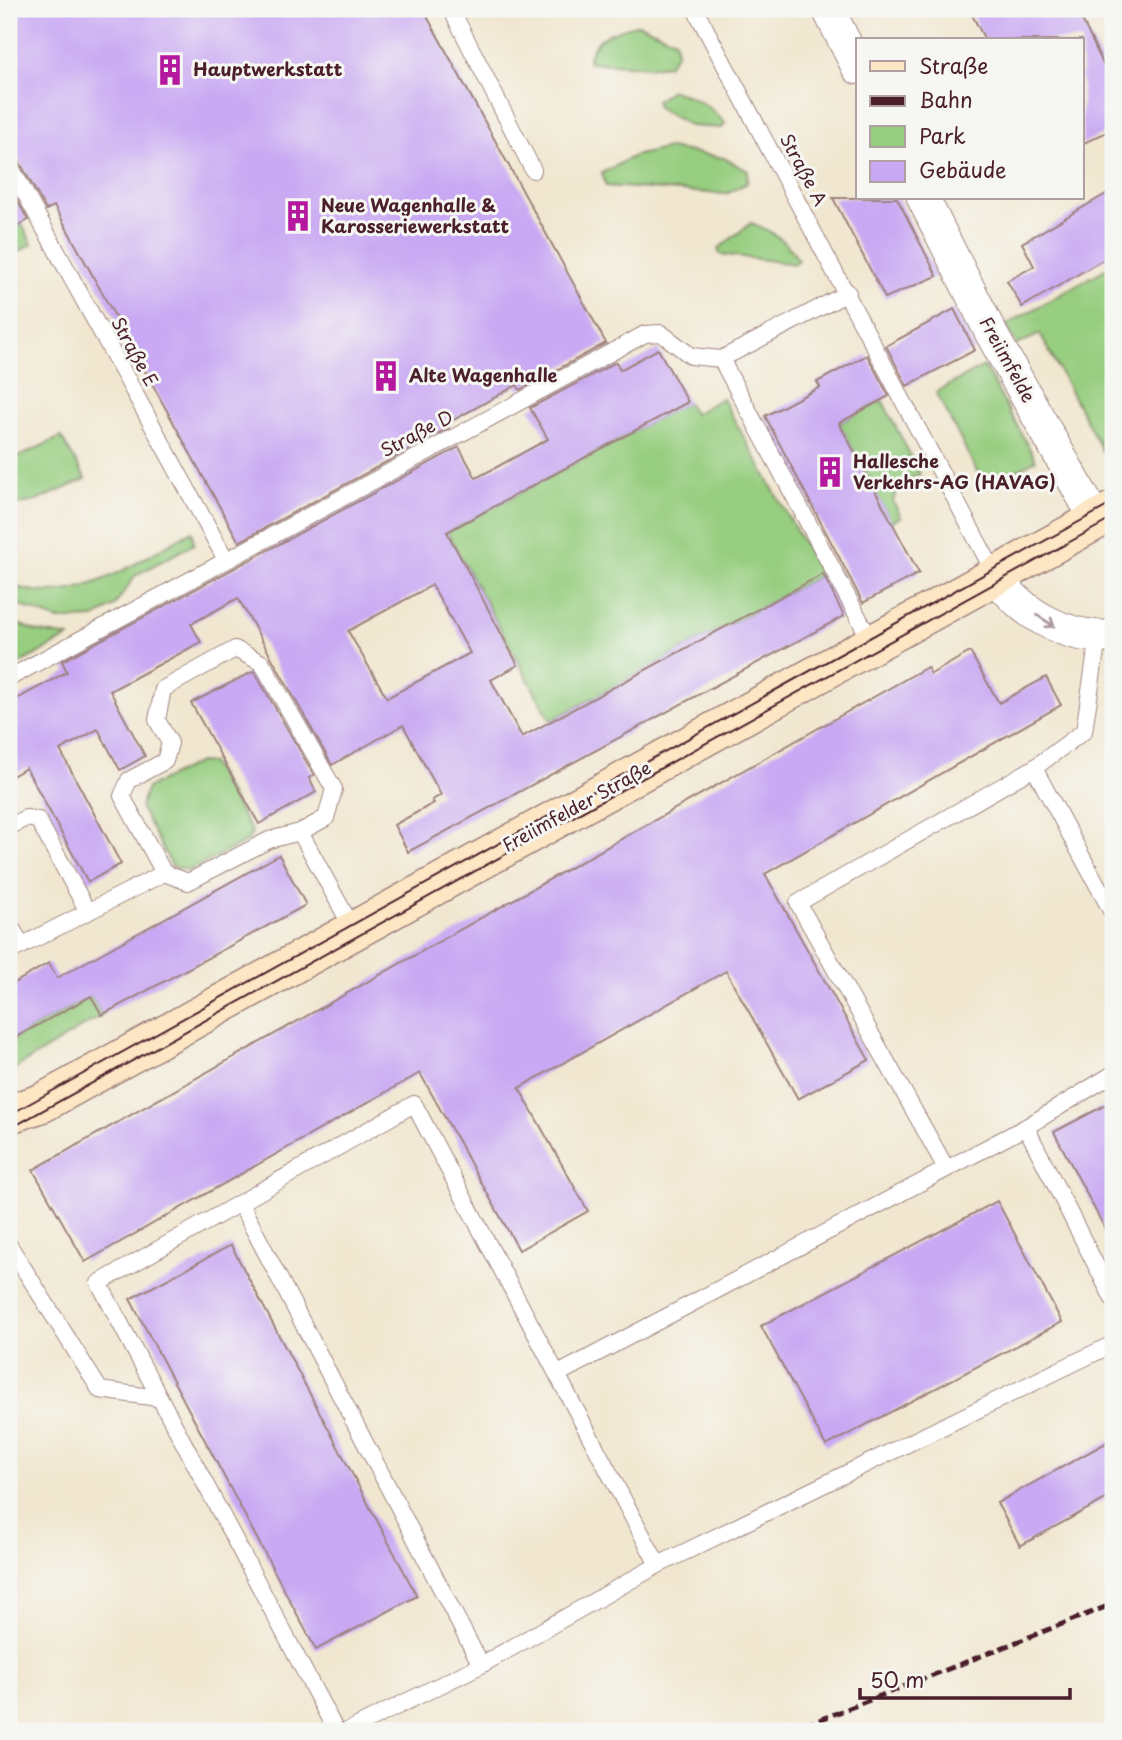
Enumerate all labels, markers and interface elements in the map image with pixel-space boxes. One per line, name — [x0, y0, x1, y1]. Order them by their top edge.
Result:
legend — [856, 38, 1084, 200]
text: Straße — [919, 49, 988, 81]
building icon: Hauptwerkstatt — [153, 53, 187, 87]
place label: Hauptwerkstatt — [193, 55, 343, 82]
text: Bahn — [919, 83, 973, 115]
text: Park — [919, 119, 966, 151]
street label: Straße A — [774, 128, 835, 210]
text: Gebäude — [919, 153, 1006, 185]
place label: Neue Wagenhalle & Karosseriewerkstatt — [321, 191, 509, 239]
building icon: Neue Wagenhalle & Karosseriewerkstatt — [281, 199, 315, 233]
street label: Freiimfelde — [974, 311, 1043, 407]
street label: Straße E — [105, 312, 165, 391]
building icon: Alte Wagenhalle — [369, 359, 403, 393]
place label: Alte Wagenhalle — [409, 361, 557, 388]
street label: Straße D — [375, 402, 457, 463]
place label: Hallesche Verkehrs-AG (HAVAG) — [853, 447, 1056, 495]
building icon: Hallesche Verkehrs-AG (HAVAG) — [813, 455, 847, 489]
one-way arrow — [1036, 614, 1056, 628]
street label: Freiimfelder Straße — [497, 754, 656, 858]
scale bar — [860, 1656, 1070, 1700]
text: 50 m — [870, 1663, 924, 1695]

